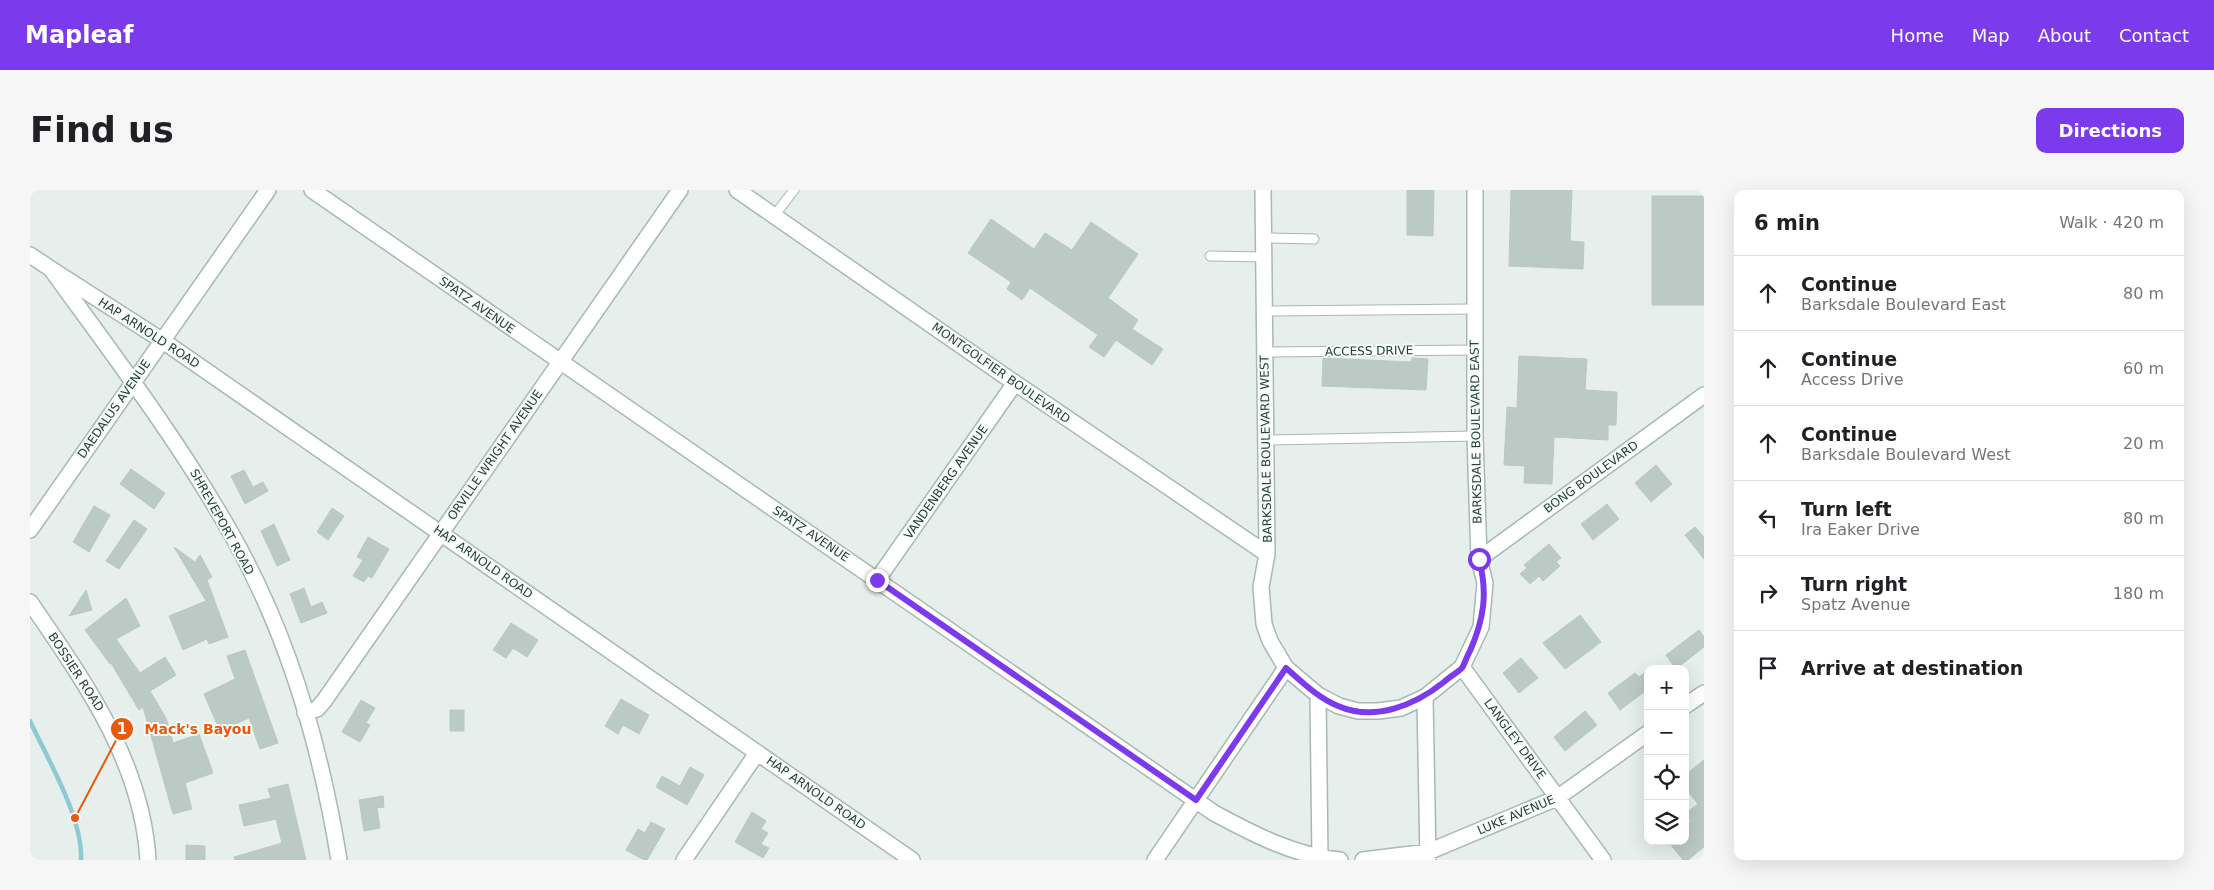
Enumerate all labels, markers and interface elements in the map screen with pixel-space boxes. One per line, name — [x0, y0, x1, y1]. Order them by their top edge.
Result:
text: Mapleaf — [25, 21, 133, 49]
text: Home — [1891, 25, 1944, 46]
text: Map — [1972, 25, 2010, 46]
text: About — [2038, 25, 2091, 46]
text: Contact — [2119, 25, 2189, 46]
button: Directions — [2036, 108, 2184, 153]
text: Find us — [30, 110, 174, 150]
text: 6 min — [1754, 211, 1820, 235]
text: Walk · 420 m — [2059, 213, 2164, 232]
text: Continue — [1801, 273, 1897, 295]
street label: SPATZ AVENUE — [436, 274, 518, 336]
icon: ahead — [1754, 279, 1782, 307]
text: 80 m — [2123, 284, 2164, 303]
street label: HAP ARNOLD ROAD — [96, 295, 202, 371]
text: Barksdale Boulevard East — [1801, 295, 2006, 314]
street label: MONTGOLFIER BOULEVARD — [929, 320, 1073, 426]
street label: BARKSDALE BOULEVARD EAST — [1467, 339, 1485, 524]
street label: ACCESS DRIVE — [1325, 343, 1413, 359]
text: Continue — [1801, 348, 1897, 370]
street label: BARKSDALE BOULEVARD WEST — [1257, 354, 1275, 543]
icon: ahead — [1754, 354, 1782, 382]
street label: DAEDALUS AVENUE — [75, 357, 153, 461]
text: 60 m — [2123, 359, 2164, 378]
text: Access Drive — [1801, 370, 1904, 389]
street label: ORVILLE WRIGHT AVENUE — [445, 387, 545, 523]
street label: VANDENBERG AVENUE — [901, 422, 991, 542]
text: Continue — [1801, 423, 1897, 445]
icon: ahead — [1754, 429, 1782, 457]
text: 20 m — [2123, 434, 2164, 453]
street label: BONG BOULEVARD — [1541, 438, 1641, 516]
text: Barksdale Boulevard West — [1801, 445, 2011, 464]
street label: SHREVEPORT ROAD — [187, 467, 257, 577]
text: Turn left — [1801, 498, 1892, 520]
street label: SPATZ AVENUE — [770, 503, 852, 565]
icon: left — [1754, 504, 1782, 532]
text: 80 m — [2123, 509, 2164, 528]
text: Ira Eaker Drive — [1801, 520, 1920, 539]
street label: HAP ARNOLD ROAD — [431, 522, 535, 602]
route start — [1468, 548, 1491, 571]
route end — [866, 569, 889, 592]
text: Turn right — [1801, 573, 1907, 595]
icon: right — [1754, 579, 1782, 607]
text: 180 m — [2113, 584, 2164, 603]
text: Spatz Avenue — [1801, 595, 1910, 614]
street label: BOSSIER ROAD — [45, 630, 107, 714]
icon: arrive — [1754, 654, 1782, 682]
text: Arrive at destination — [1801, 657, 2023, 679]
map controls — [1644, 665, 1689, 845]
button: + — [1644, 665, 1689, 710]
street label: LANGLEY DRIVE — [1481, 696, 1549, 782]
button: − — [1644, 710, 1689, 755]
callout: Mack's Bayou — [110, 714, 262, 743]
text: 1 — [117, 720, 127, 738]
text: Mack's Bayou — [145, 721, 251, 737]
street label: HAP ARNOLD ROAD — [764, 753, 868, 833]
button: locate — [1644, 755, 1689, 800]
street label: LUKE AVENUE — [1475, 792, 1557, 838]
button: layers — [1644, 800, 1689, 845]

